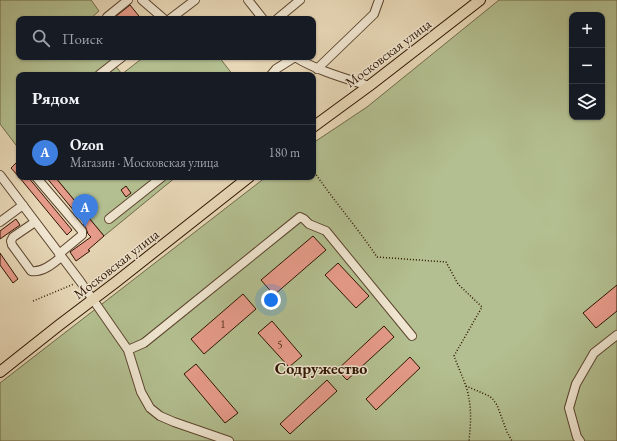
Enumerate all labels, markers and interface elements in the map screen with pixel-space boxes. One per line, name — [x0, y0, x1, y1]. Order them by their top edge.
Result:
map controls — [569, 12, 605, 120]
button: + — [569, 12, 605, 48]
street label: Московская улица — [341, 14, 435, 91]
search box — [16, 16, 316, 60]
icon: search — [30, 27, 52, 49]
text: Поиск — [62, 29, 103, 48]
button: − — [569, 48, 605, 84]
button: layers — [569, 84, 605, 120]
text: Рядом — [32, 87, 80, 109]
text: Ozon — [70, 135, 104, 154]
text: A — [40, 144, 50, 161]
text: 180 m — [269, 144, 300, 161]
text: Магазин · Московская улица — [70, 154, 219, 171]
pin: A — [72, 194, 98, 227]
street label: Московская улица — [70, 225, 163, 303]
your location — [261, 290, 281, 310]
house number: 1 — [220, 316, 226, 332]
house number: 5 — [277, 336, 283, 352]
district label: Содружество — [275, 358, 367, 379]

